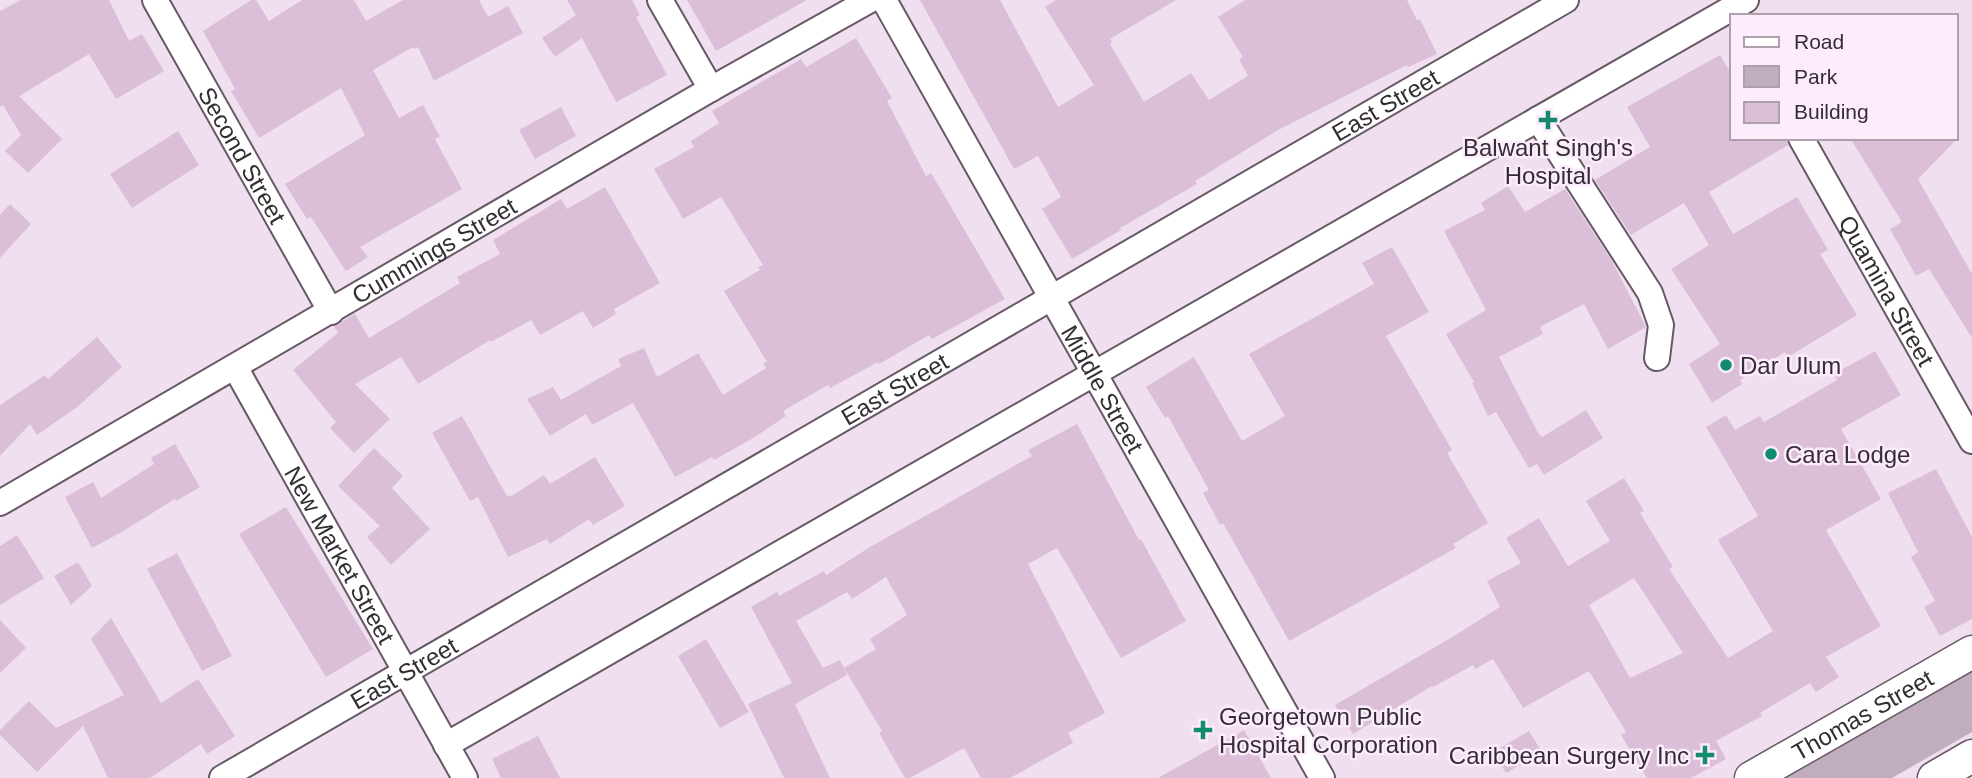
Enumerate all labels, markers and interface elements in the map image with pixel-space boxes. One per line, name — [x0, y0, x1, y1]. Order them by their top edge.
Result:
legend — [1730, 14, 1958, 140]
text: Road — [1794, 30, 1844, 53]
street label: East Street — [1327, 63, 1444, 146]
text: Park — [1794, 65, 1838, 88]
street label: Second Street — [193, 82, 292, 228]
text: Building — [1794, 100, 1869, 123]
marker: Balwant Singh's Hospital — [1538, 110, 1558, 130]
place label: Balwant Singh's Hospital — [1463, 134, 1633, 189]
street label: Cummings Street — [347, 192, 521, 309]
street label: Quamina Street — [1834, 211, 1940, 371]
street label: Middle Street — [1056, 320, 1149, 457]
street label: East Street — [836, 347, 953, 430]
place label: Dar Ulum — [1740, 352, 1841, 379]
marker: Dar Ulum — [1718, 357, 1734, 373]
place label: Cara Lodge — [1785, 441, 1910, 468]
marker: Cara Lodge — [1763, 446, 1779, 462]
street label: New Market Street — [280, 461, 400, 648]
street label: East Street — [346, 631, 462, 714]
street label: Thomas Street — [1787, 664, 1938, 765]
place label: Georgetown Public Hospital Corporation — [1219, 703, 1438, 758]
marker: Georgetown Public Hospital Corporation — [1193, 720, 1213, 740]
place label: Caribbean Surgery Inc — [1449, 742, 1689, 769]
marker: Caribbean Surgery Inc — [1695, 745, 1715, 765]

